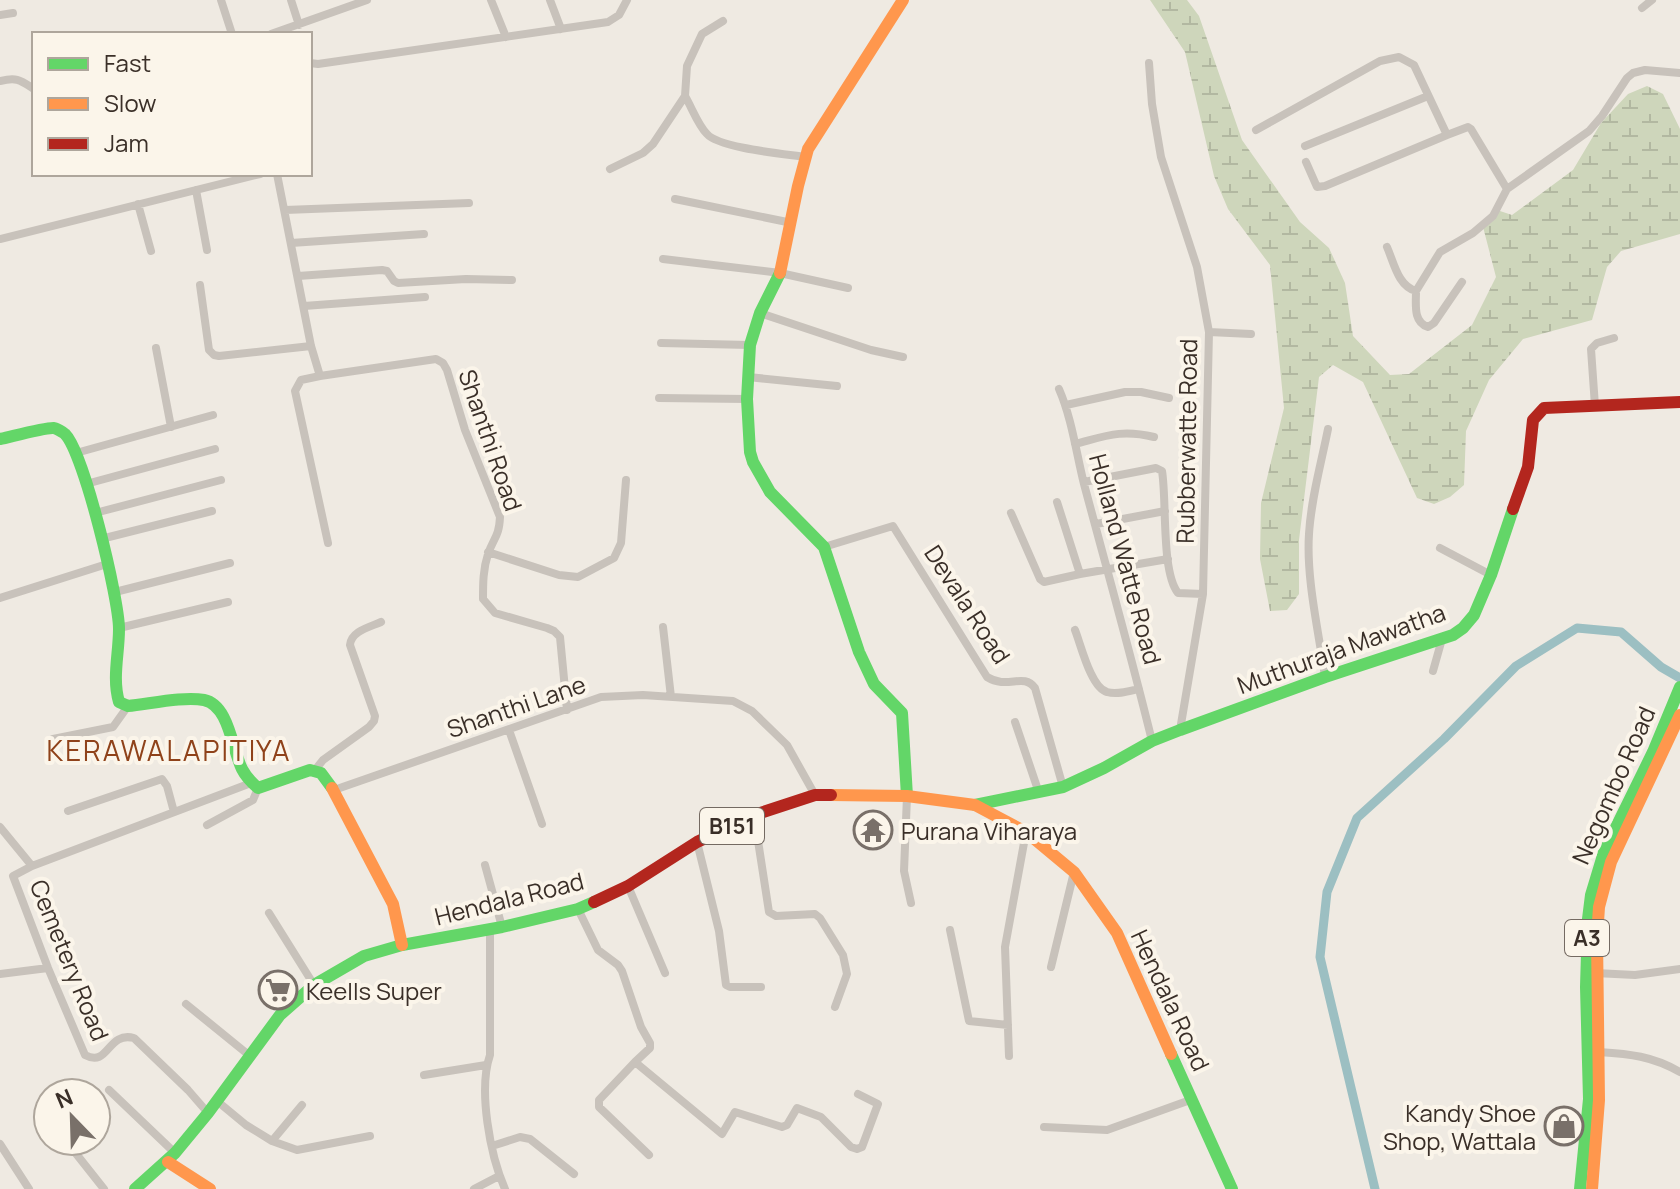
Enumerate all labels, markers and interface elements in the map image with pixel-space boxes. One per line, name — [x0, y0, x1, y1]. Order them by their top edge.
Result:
legend — [32, 32, 312, 176]
text: Fast — [104, 46, 151, 79]
text: Slow — [104, 86, 157, 119]
text: Jam — [104, 126, 149, 159]
street label: Rubberwatte Road — [1168, 338, 1204, 544]
street label: Shanthi Road — [451, 365, 531, 515]
street label: Holland Watte Road — [1082, 450, 1170, 668]
street label: Devala Road — [917, 538, 1019, 670]
street label: Muthuraja Mawatha — [1232, 595, 1450, 701]
street label: Shanthi Lane — [442, 667, 590, 745]
street label: Negombo Road — [1563, 701, 1663, 869]
district label: KERAWALAPITIYA — [47, 731, 291, 769]
road number: B151 — [700, 808, 764, 844]
temple icon: Purana Viharaya — [852, 809, 894, 851]
place label: Purana Viharaya — [901, 814, 1077, 847]
street label: Hendala Road — [431, 864, 587, 932]
street label: Cemetery Road — [23, 874, 117, 1046]
road number: A3 — [1565, 920, 1609, 956]
street label: Hendala Road — [1124, 924, 1218, 1076]
supermarket icon: Keells Super — [257, 969, 299, 1011]
place label: Keells Super — [306, 974, 442, 1007]
north arrow — [32, 1077, 112, 1157]
text: N — [51, 1082, 77, 1115]
place label: Kandy Shoe Shop, Wattala — [1383, 1096, 1536, 1157]
shop icon: Kandy Shoe Shop, Wattala — [1543, 1105, 1585, 1147]

